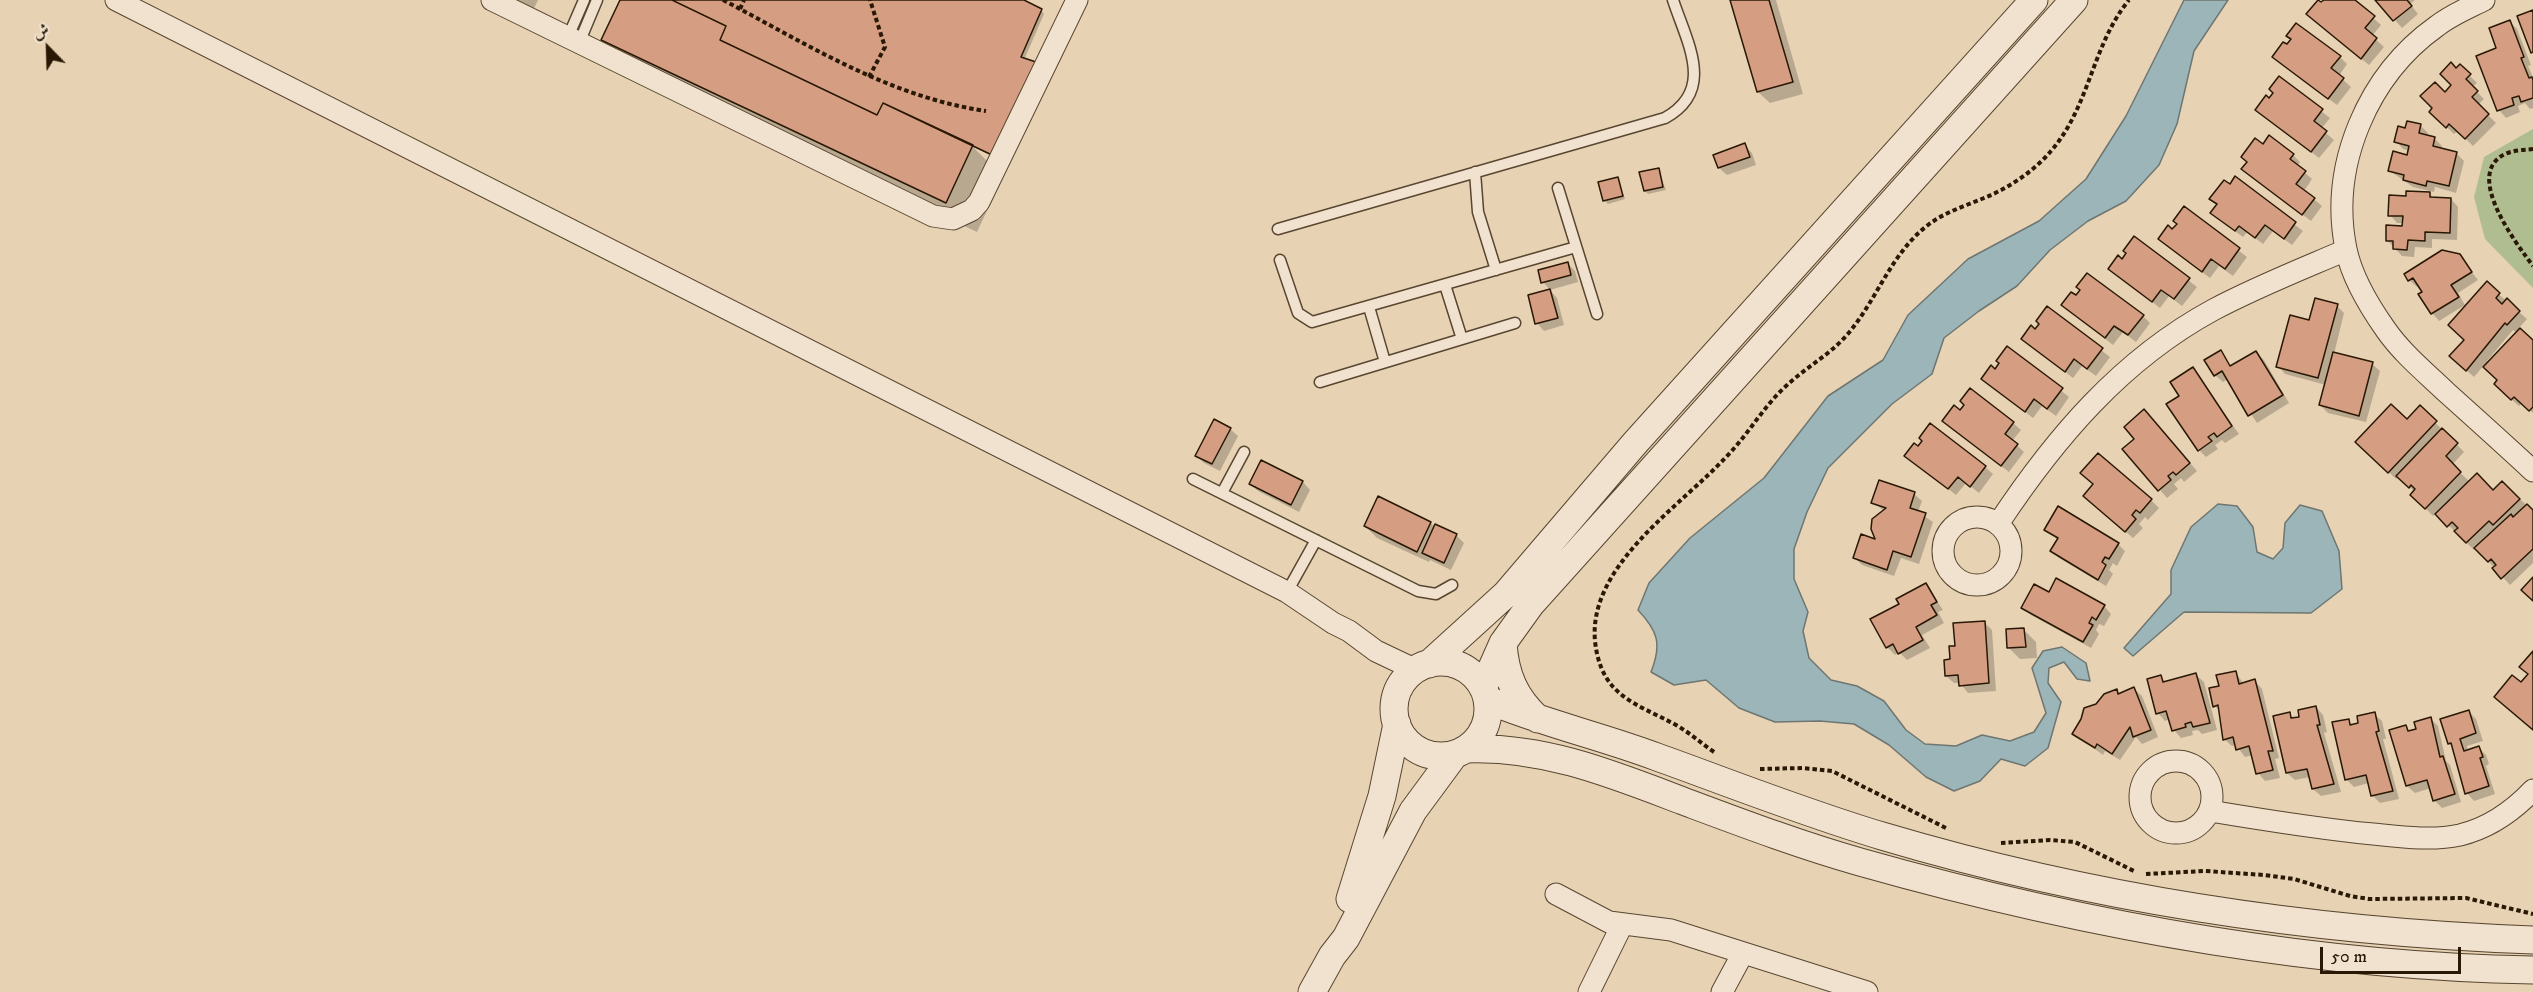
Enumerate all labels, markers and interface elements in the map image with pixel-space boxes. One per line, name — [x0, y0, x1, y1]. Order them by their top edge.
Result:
north arrow — [18, 18, 78, 78]
text: ش — [30, 19, 52, 44]
scale bar — [2323, 935, 2464, 973]
text: 50 m — [2331, 946, 2367, 968]

